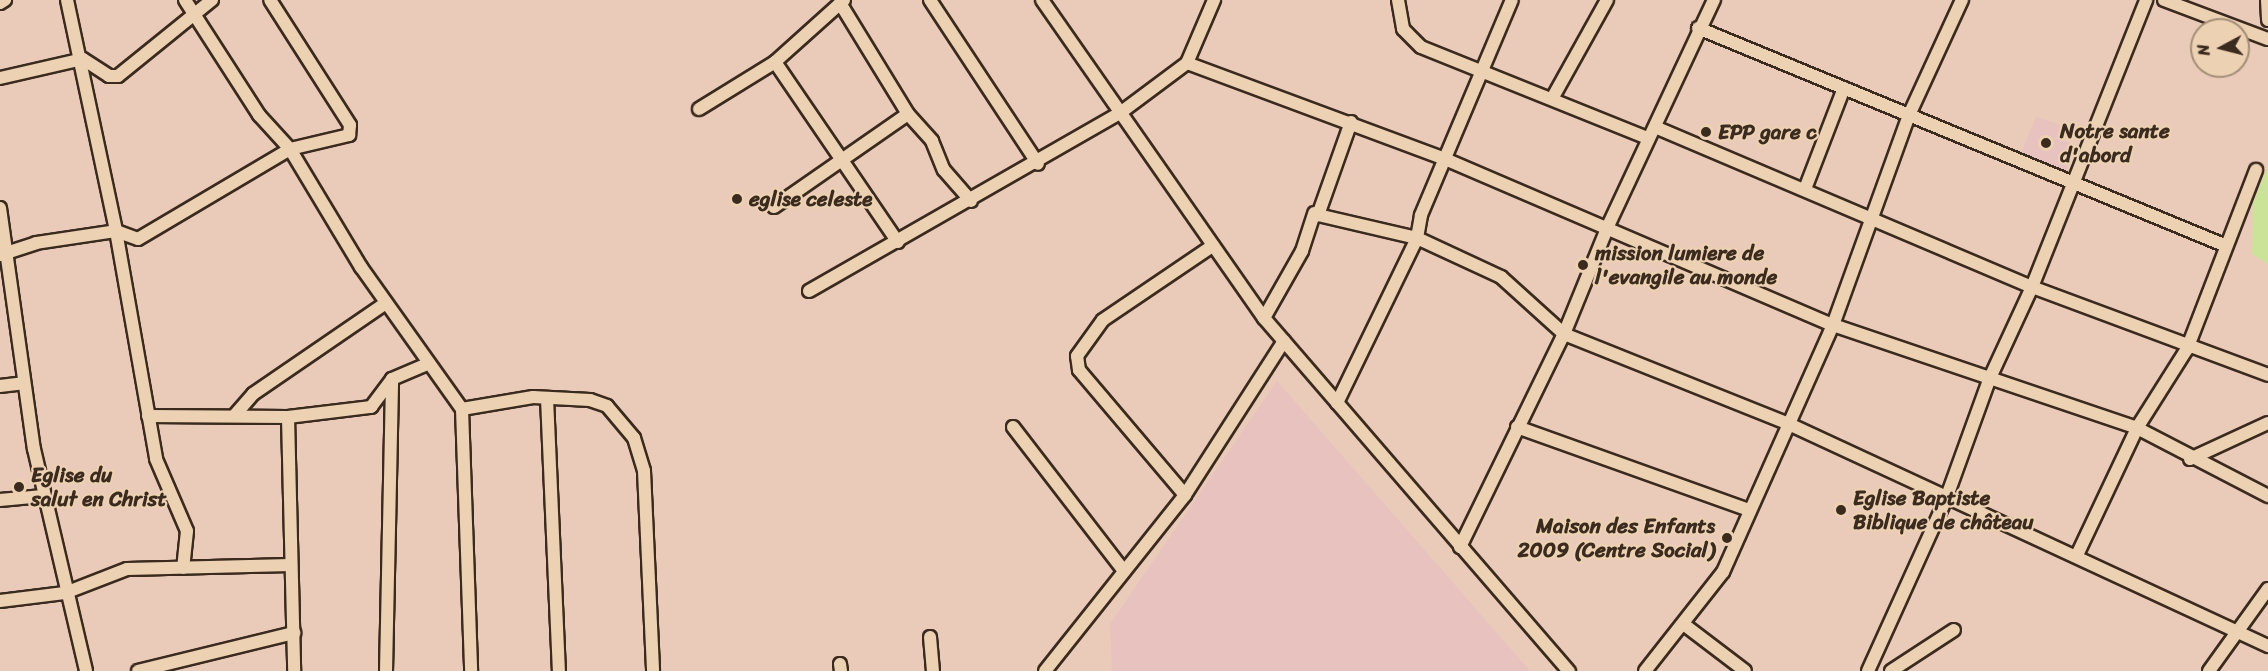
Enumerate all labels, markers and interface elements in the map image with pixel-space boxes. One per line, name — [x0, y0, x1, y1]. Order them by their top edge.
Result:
north arrow — [2190, 18, 2250, 78]
text: N — [2189, 43, 2219, 57]
place label: Notre sante d'abord — [2060, 118, 2170, 168]
place label: EPP gare c — [1718, 119, 1817, 145]
marker: EPP gare c — [1699, 125, 1713, 139]
marker: Notre sante d'abord — [2037, 134, 2055, 152]
place label: eglise celeste — [749, 186, 872, 212]
marker: eglise celeste — [730, 192, 744, 206]
place label: mission lumiere de l'evangile au monde — [1595, 240, 1777, 290]
marker: mission lumiere de l'evangile au monde — [1576, 258, 1590, 272]
place label: Eglise du salut en Christ — [31, 462, 166, 512]
marker: Eglise du salut en Christ — [12, 480, 26, 494]
place label: Eglise Baptiste Biblique de château — [1853, 485, 2033, 535]
marker: Eglise Baptiste Biblique de château — [1834, 503, 1848, 517]
place label: Maison des Enfants 2009 (Centre Social) — [1517, 513, 1715, 563]
marker: Maison des Enfants 2009 (Centre Social) — [1720, 531, 1734, 545]

